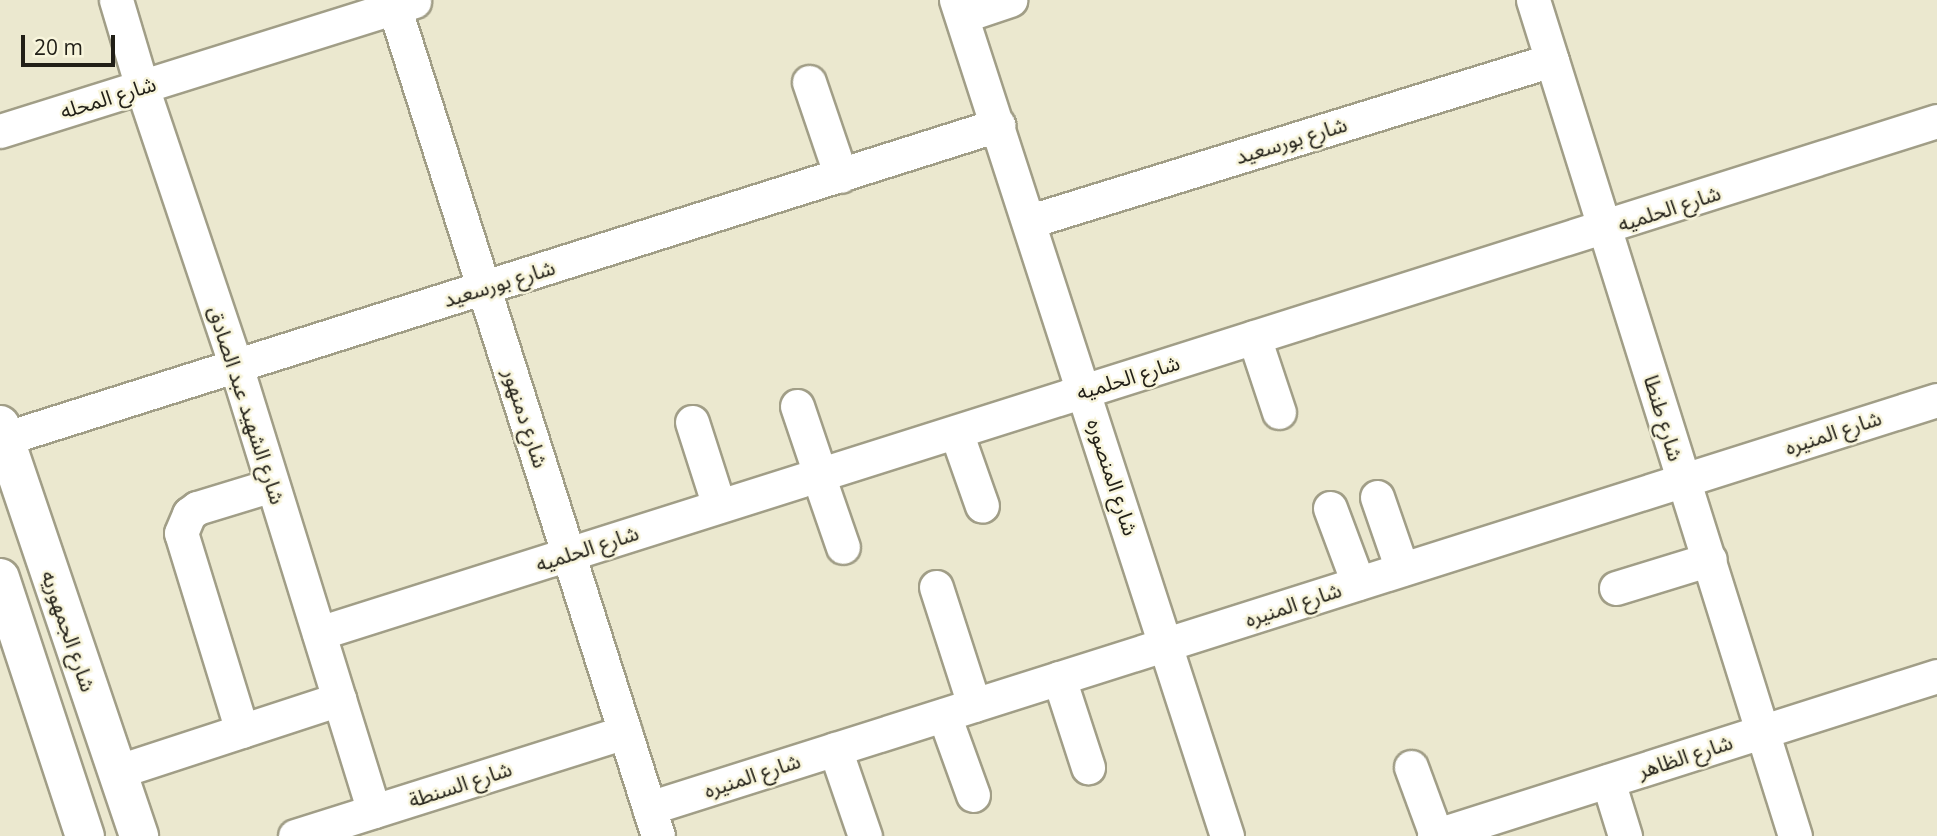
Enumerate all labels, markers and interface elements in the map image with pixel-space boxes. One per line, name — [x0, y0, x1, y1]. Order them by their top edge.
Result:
scale bar — [24, 21, 119, 65]
text: 20 m — [34, 33, 83, 61]
street label: شارع المحله — [57, 70, 159, 124]
street label: شارع بورسعيد — [1232, 111, 1350, 169]
street label: شارع الحلميه — [1614, 180, 1724, 236]
street label: شارع بورسعيد — [440, 254, 558, 312]
street label: شارع الشهيد عبد الصادق — [203, 303, 291, 507]
street label: شارع الحلميه — [1073, 349, 1183, 405]
street label: شارع دمنهور — [498, 365, 554, 471]
street label: شارع طنطا — [1639, 372, 1689, 464]
street label: شارع المنيره — [1782, 405, 1884, 459]
street label: شارع المنصوره — [1082, 415, 1144, 539]
street label: شارع الحلميه — [532, 520, 642, 576]
street label: شارع الجمهوريه — [36, 567, 102, 695]
street label: شارع المنيره — [1242, 577, 1344, 631]
street label: شارع الظاهر — [1634, 729, 1736, 783]
street label: شارع المنيره — [701, 748, 803, 802]
street label: شارع السنطة — [405, 755, 515, 813]

